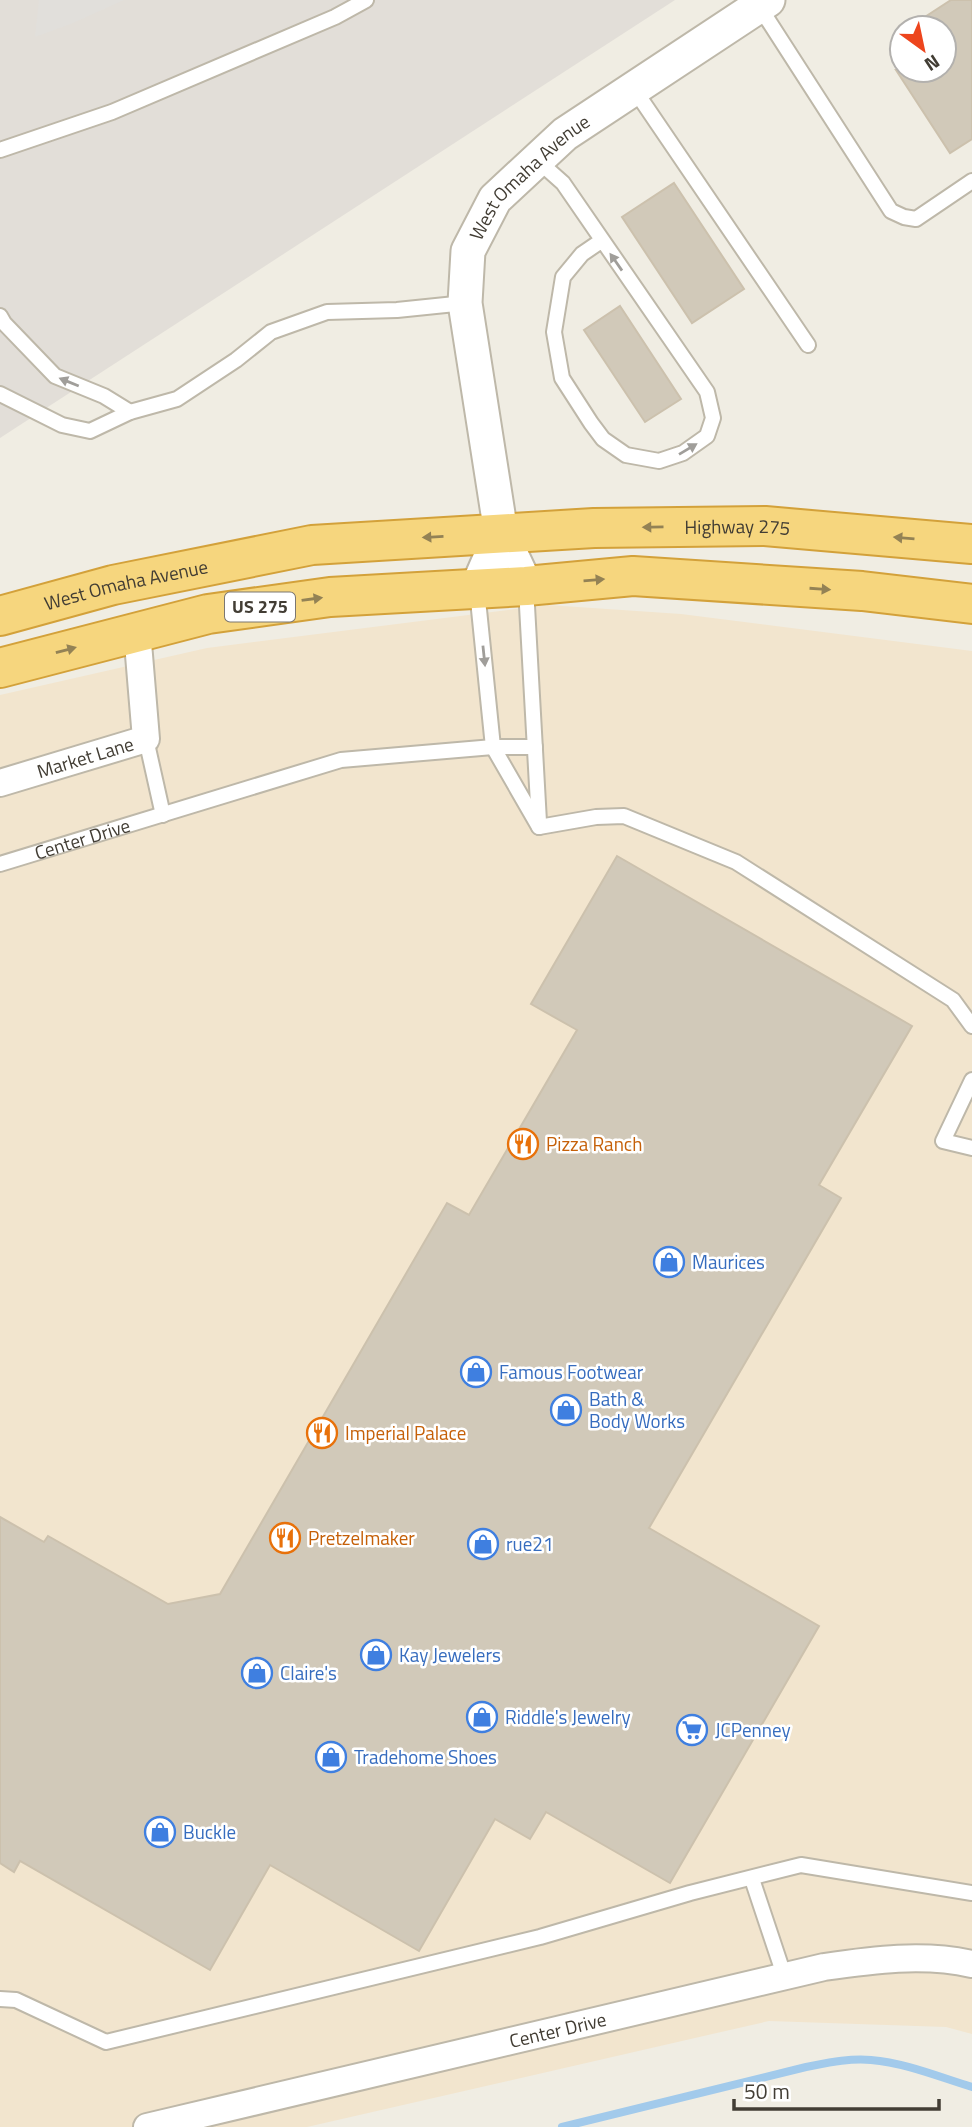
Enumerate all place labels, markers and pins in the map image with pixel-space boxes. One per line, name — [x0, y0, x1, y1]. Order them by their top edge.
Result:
restaurant icon: Pizza Ranch — [506, 1127, 540, 1161]
place label: Pizza Ranch — [546, 1129, 642, 1158]
shop icon: Maurices — [652, 1245, 686, 1279]
place label: Maurices — [692, 1247, 765, 1276]
shop icon: Famous Footwear — [459, 1355, 493, 1389]
place label: Famous Footwear — [499, 1357, 644, 1386]
place label: Bath & Body Works — [589, 1384, 685, 1435]
shop icon: Bath & Body Works — [549, 1393, 583, 1427]
restaurant icon: Imperial Palace — [305, 1416, 339, 1450]
place label: Imperial Palace — [345, 1418, 466, 1447]
restaurant icon: Pretzelmaker — [268, 1521, 302, 1555]
place label: Pretzelmaker — [308, 1523, 415, 1552]
shop icon: rue21 — [466, 1527, 500, 1561]
place label: rue21 — [506, 1529, 554, 1558]
shop icon: Kay Jewelers — [359, 1638, 393, 1672]
place label: Kay Jewelers — [399, 1640, 501, 1669]
shop icon: Claire's — [240, 1656, 274, 1690]
place label: Claire's — [280, 1658, 337, 1687]
shop icon: Riddle's Jewelry — [465, 1700, 499, 1734]
place label: Riddle's Jewelry — [505, 1702, 631, 1731]
supermarket icon: JCPenney — [675, 1713, 709, 1747]
place label: JCPenney — [715, 1715, 791, 1744]
shop icon: Tradehome Shoes — [314, 1740, 348, 1774]
place label: Tradehome Shoes — [354, 1742, 497, 1771]
shop icon: Buckle — [143, 1815, 177, 1849]
place label: Buckle — [183, 1817, 236, 1846]

